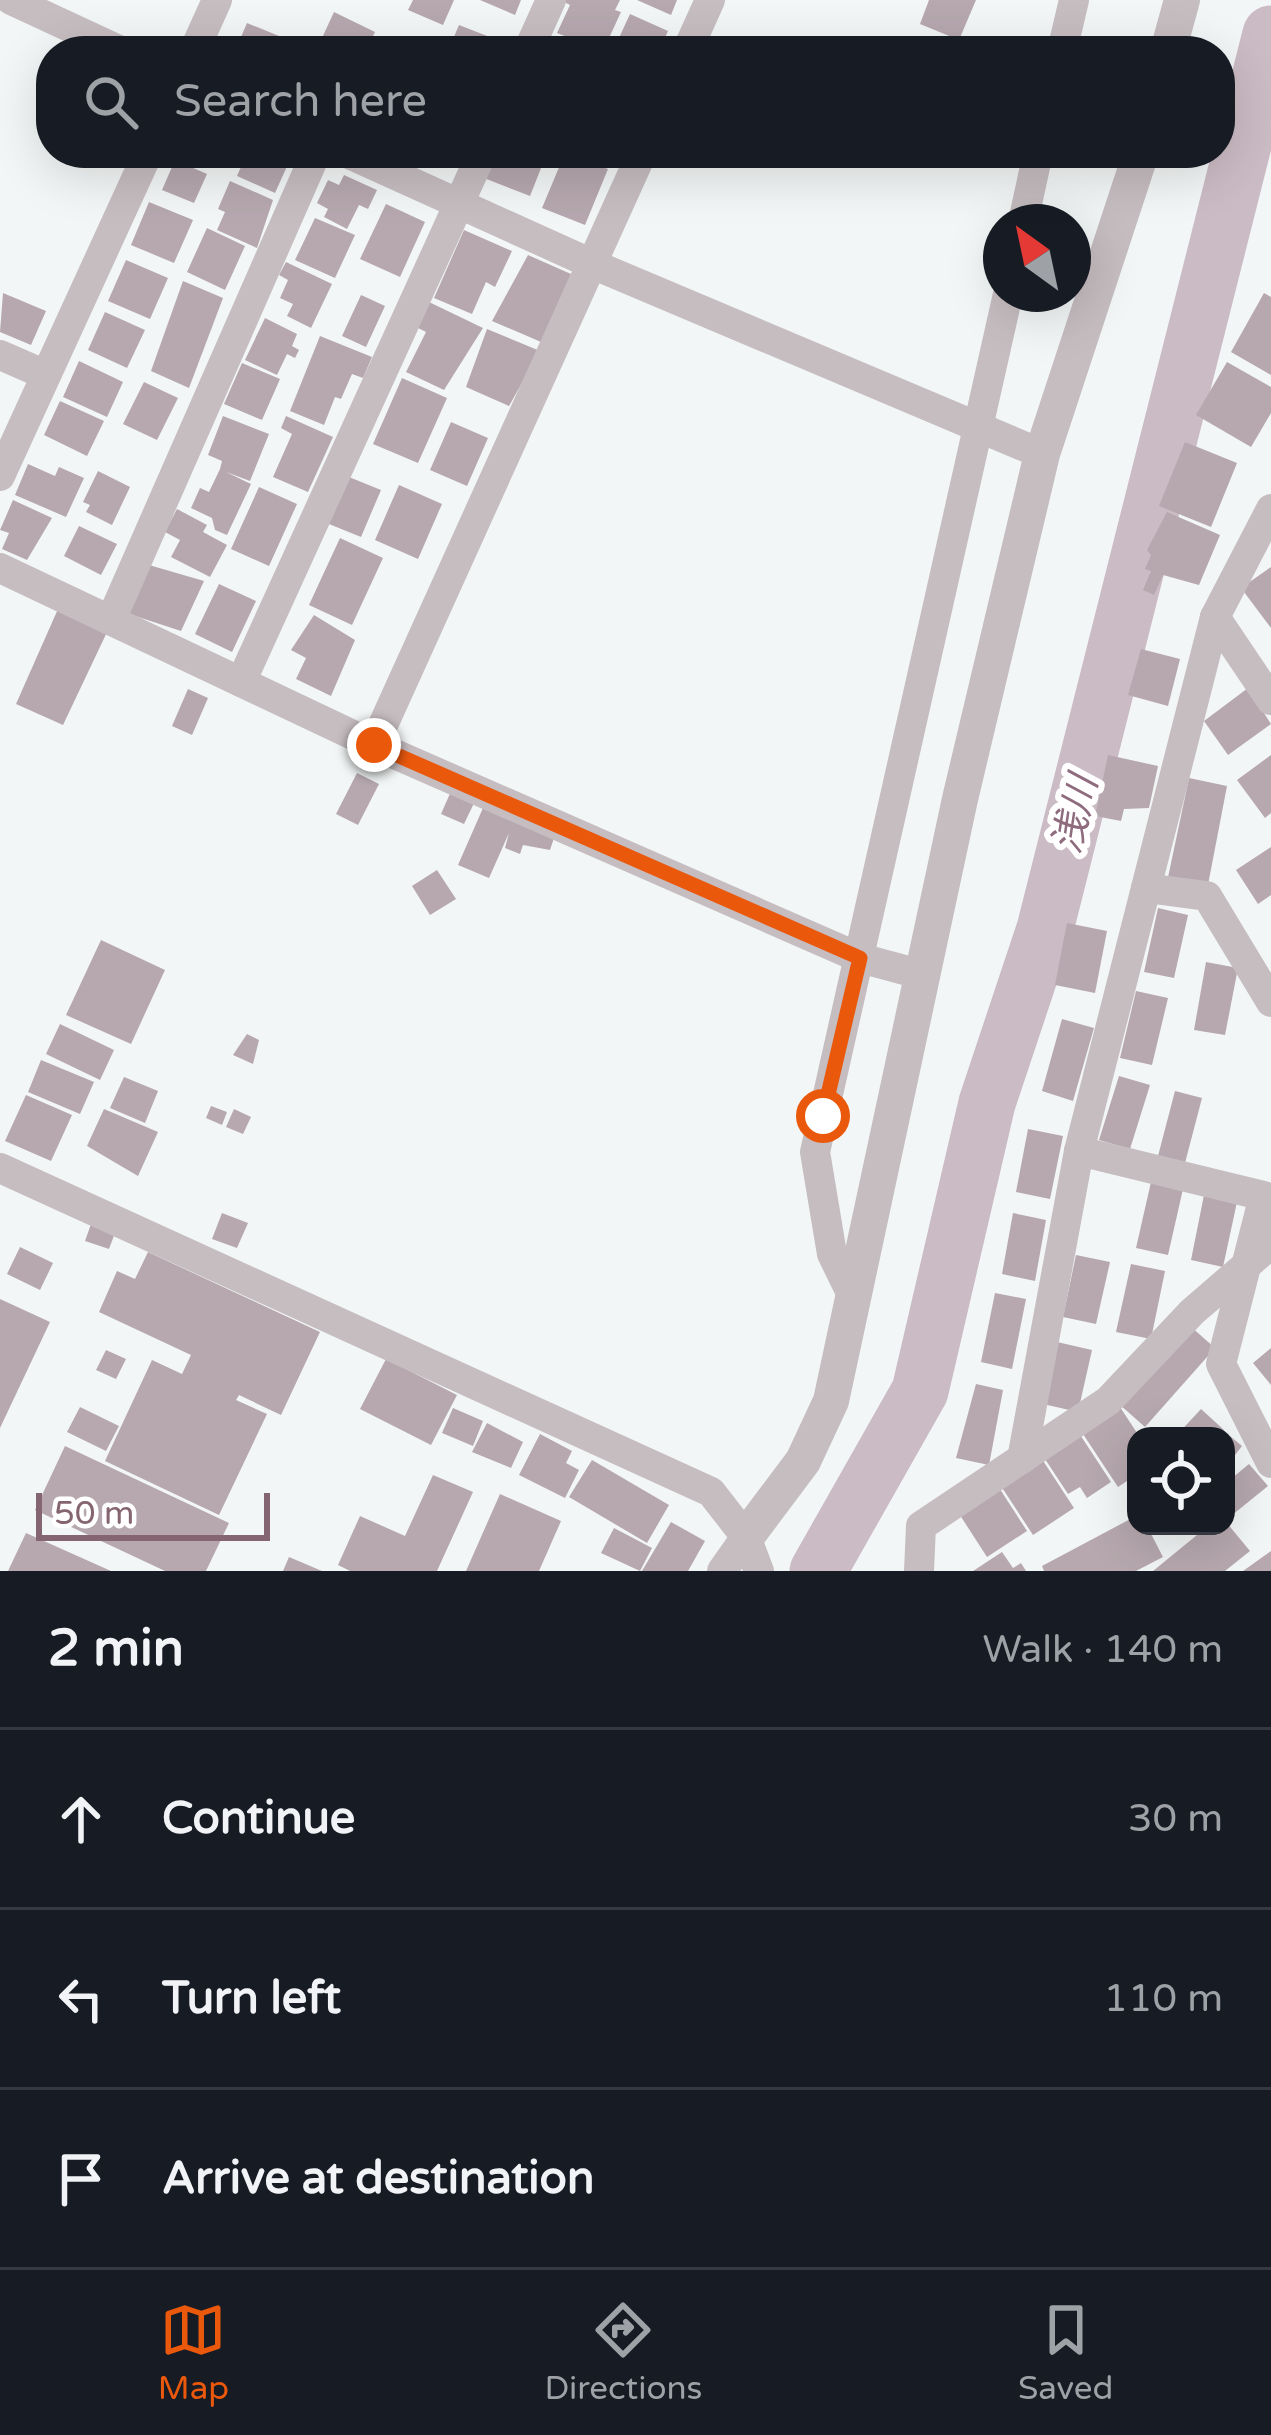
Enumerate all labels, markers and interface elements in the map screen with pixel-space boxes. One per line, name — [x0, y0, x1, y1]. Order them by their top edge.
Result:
search box — [36, 36, 1235, 168]
icon: search — [78, 69, 144, 135]
text: Search here — [174, 75, 427, 129]
north arrow — [983, 204, 1091, 312]
route end — [347, 718, 401, 772]
water label: 浅川 — [1043, 767, 1109, 858]
route start — [796, 1089, 850, 1143]
map controls — [1127, 1427, 1235, 1535]
button: locate — [1127, 1427, 1235, 1535]
scale bar — [36, 1487, 270, 1540]
text: 50 m — [54, 1494, 134, 1533]
text: 2 min — [48, 1618, 184, 1680]
text: Walk · 140 m — [982, 1626, 1223, 1673]
icon: ahead — [48, 1786, 114, 1852]
text: Continue — [162, 1792, 355, 1846]
text: 30 m — [1128, 1795, 1223, 1842]
icon: left — [48, 1966, 114, 2032]
text: Turn left — [162, 1972, 341, 2026]
text: 110 m — [1104, 1975, 1223, 2022]
icon: arrive — [48, 2146, 114, 2212]
text: Arrive at destination — [162, 2152, 594, 2206]
tab: Map — [158, 2297, 229, 2408]
tab: Directions — [545, 2297, 702, 2408]
tab: Saved — [1018, 2297, 1113, 2408]

